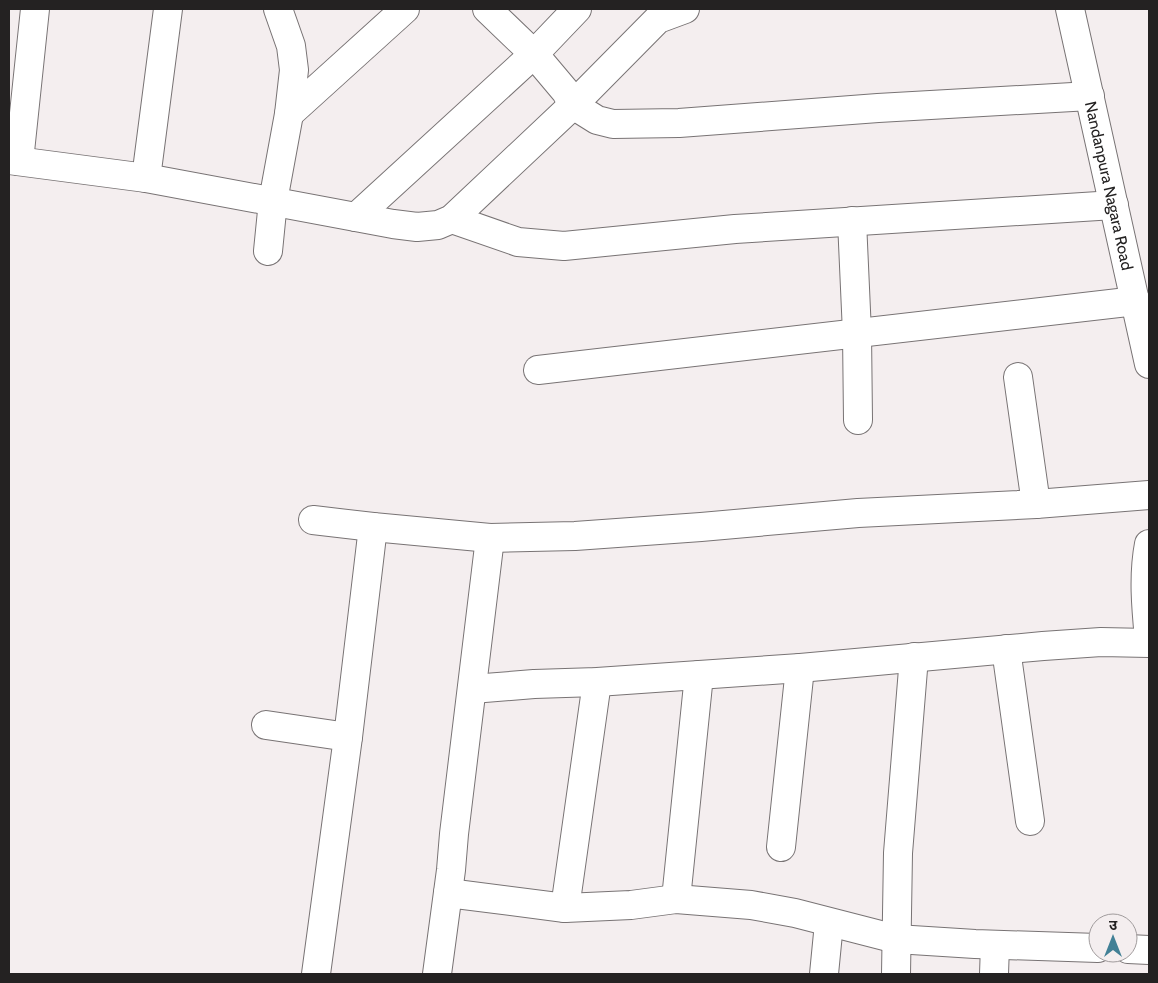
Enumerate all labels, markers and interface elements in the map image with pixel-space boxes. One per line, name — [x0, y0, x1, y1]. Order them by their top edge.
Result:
street label: Nandanpura Nagara Road — [1081, 100, 1137, 272]
north arrow — [1088, 913, 1138, 963]
text: उ — [1109, 916, 1118, 934]

